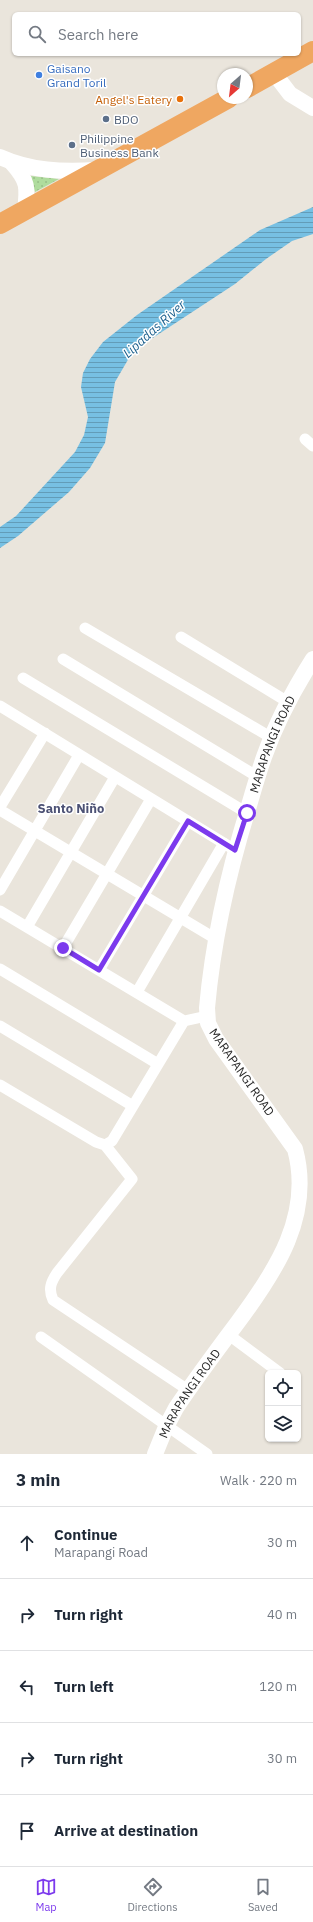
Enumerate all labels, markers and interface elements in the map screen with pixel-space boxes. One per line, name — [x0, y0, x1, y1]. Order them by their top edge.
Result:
search box — [12, 12, 301, 56]
icon: search — [26, 23, 48, 45]
text: Search here — [58, 25, 138, 44]
place label: Gaisano Grand Toril — [47, 61, 106, 90]
north arrow — [217, 68, 253, 104]
marker: Gaisano Grand Toril — [34, 70, 44, 80]
place label: Angel's Eatery — [95, 92, 172, 107]
marker: Angel's Eatery — [175, 94, 185, 104]
place label: BDO — [114, 112, 138, 127]
marker: BDO — [101, 114, 111, 124]
place label: Philippine Business Bank — [80, 131, 159, 160]
marker: Philippine Business Bank — [67, 140, 77, 150]
water label: Lipadas River — [119, 296, 190, 362]
street label: MARAPANGI ROAD — [246, 693, 298, 794]
district label: Santo Niño — [38, 800, 104, 817]
route start — [238, 804, 256, 822]
route end — [54, 939, 72, 957]
street label: MARAPANGI ROAD — [206, 1025, 278, 1119]
street label: MARAPANGI ROAD — [155, 1346, 223, 1440]
map controls — [265, 1370, 301, 1442]
button: locate — [265, 1370, 301, 1406]
button: layers — [265, 1406, 301, 1442]
text: 3 min — [16, 1469, 60, 1491]
text: Walk · 220 m — [220, 1472, 297, 1489]
text: Continue — [54, 1525, 118, 1544]
icon: ahead — [16, 1532, 38, 1554]
text: 30 m — [267, 1534, 297, 1551]
text: Marapangi Road — [54, 1544, 148, 1561]
icon: right — [16, 1604, 38, 1626]
text: Turn right — [54, 1605, 123, 1624]
text: 40 m — [267, 1606, 297, 1623]
icon: left — [16, 1676, 38, 1698]
text: Turn left — [54, 1677, 114, 1696]
text: 120 m — [259, 1678, 297, 1695]
icon: right — [16, 1748, 38, 1770]
text: Turn right — [54, 1749, 123, 1768]
text: 30 m — [267, 1750, 297, 1767]
icon: arrive — [16, 1820, 38, 1842]
text: Arrive at destination — [54, 1821, 198, 1840]
tab: Map — [35, 1876, 57, 1914]
tab: Directions — [127, 1876, 178, 1914]
tab: Saved — [248, 1876, 278, 1914]

